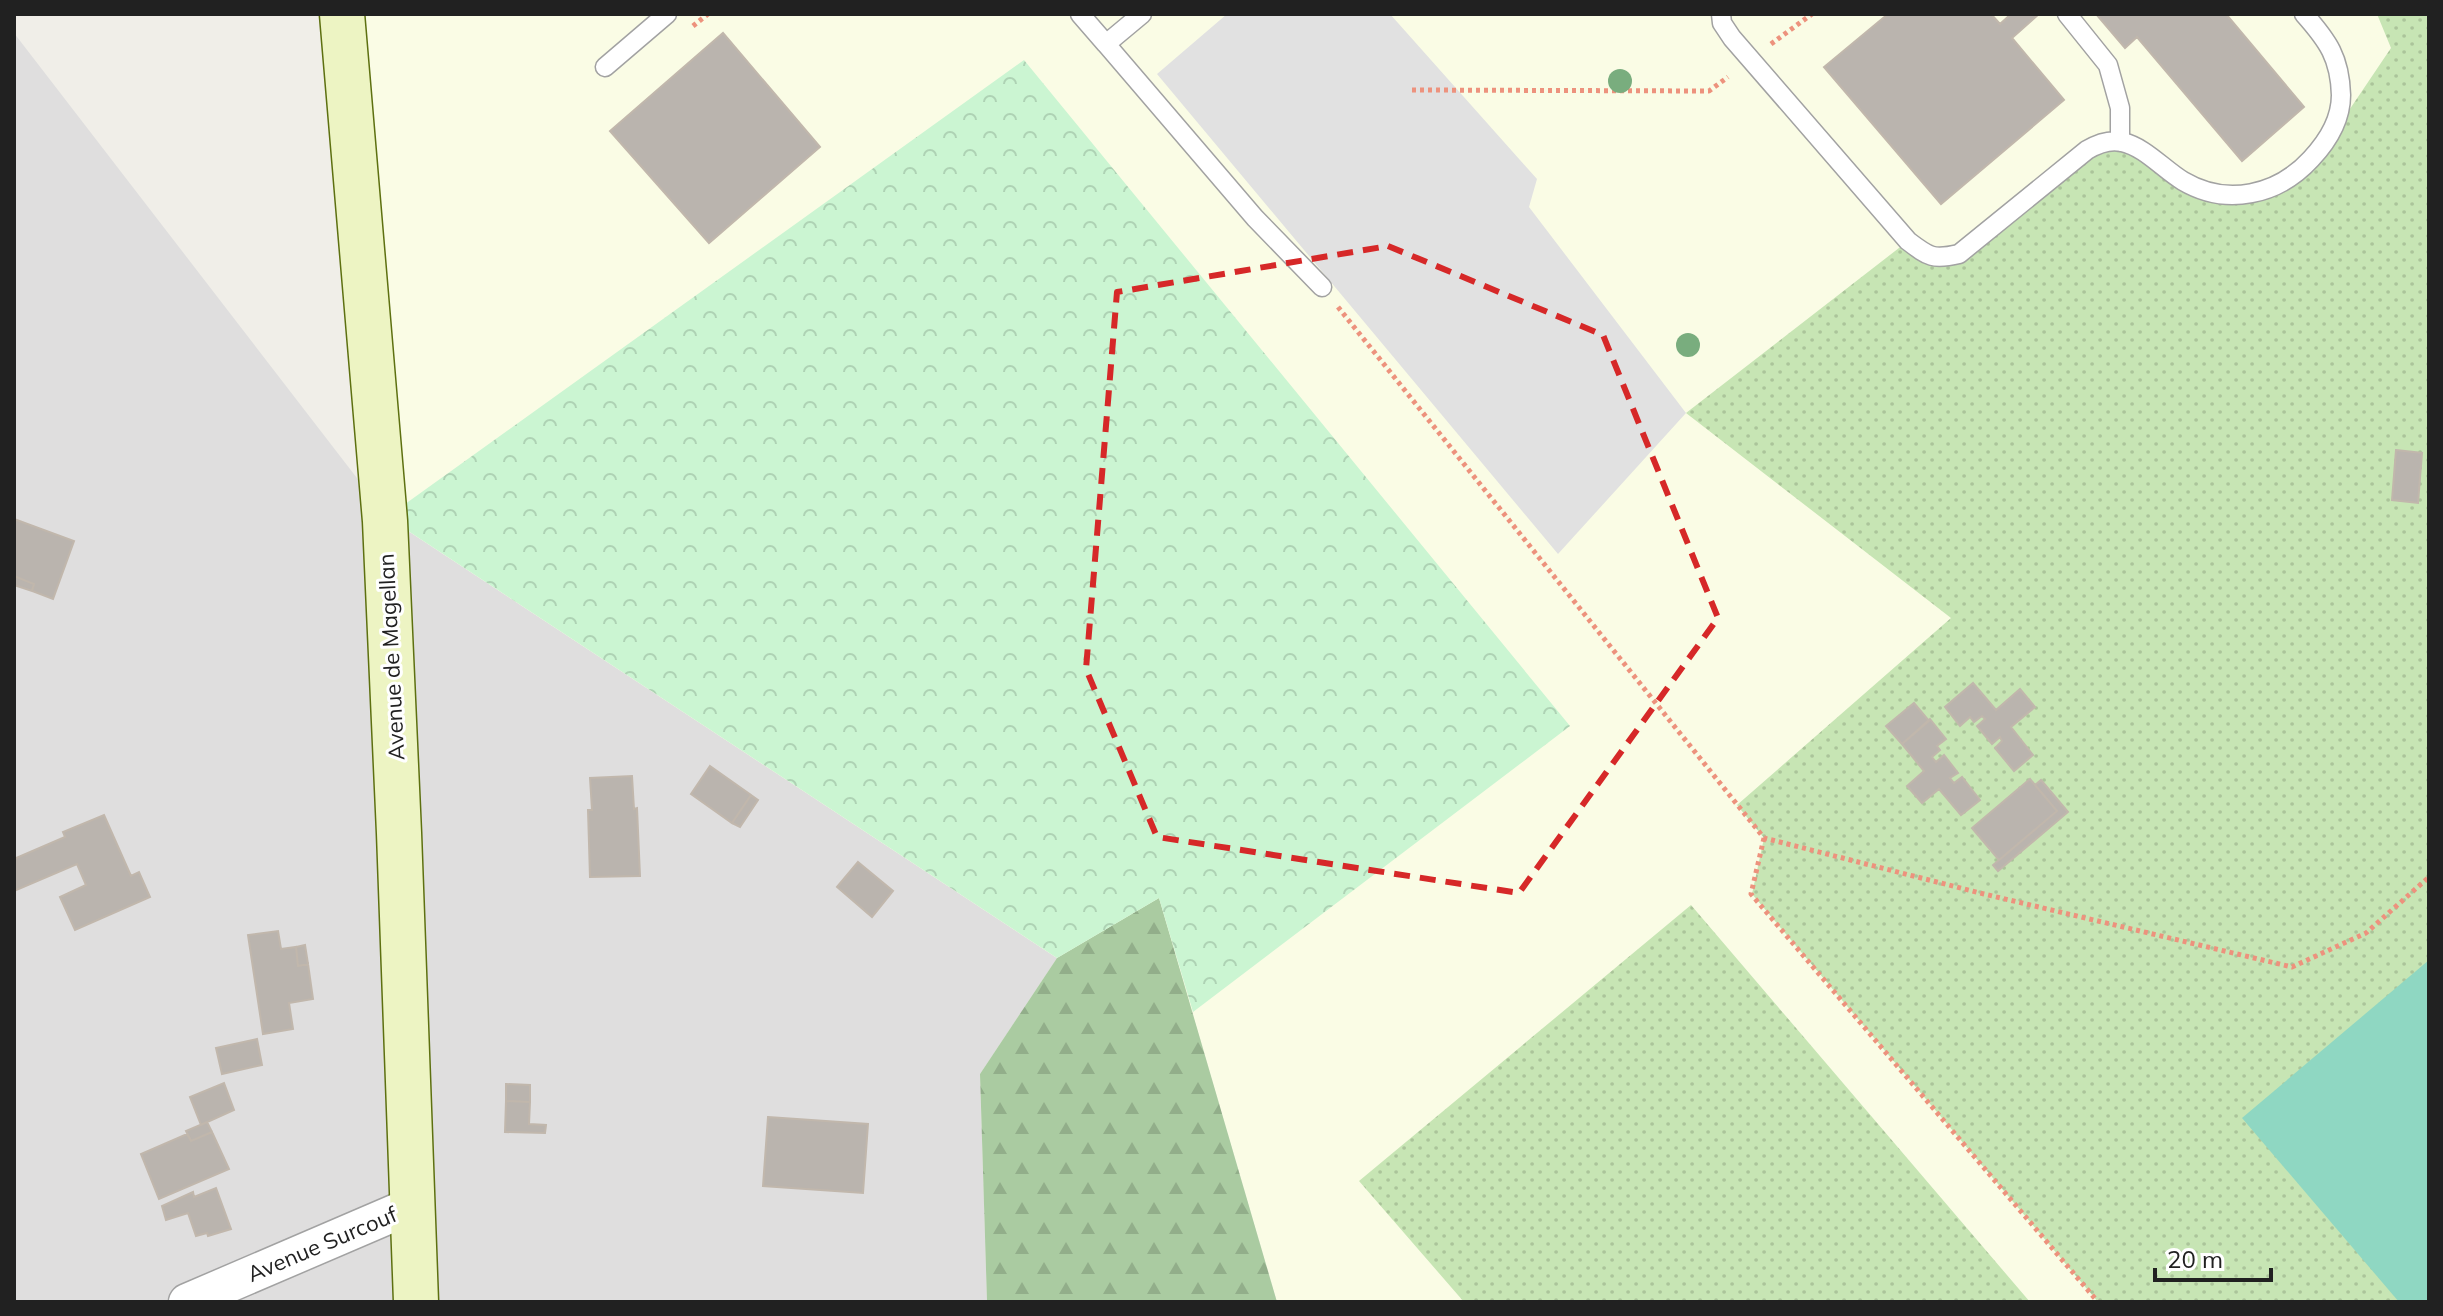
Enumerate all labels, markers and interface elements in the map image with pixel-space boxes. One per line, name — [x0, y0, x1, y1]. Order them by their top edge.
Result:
street label: Avenue de Magellan — [372, 553, 410, 761]
street label: Avenue Surcouf — [243, 1200, 402, 1288]
scale bar — [2155, 1232, 2271, 1282]
text: 20 m — [2167, 1244, 2223, 1274]

